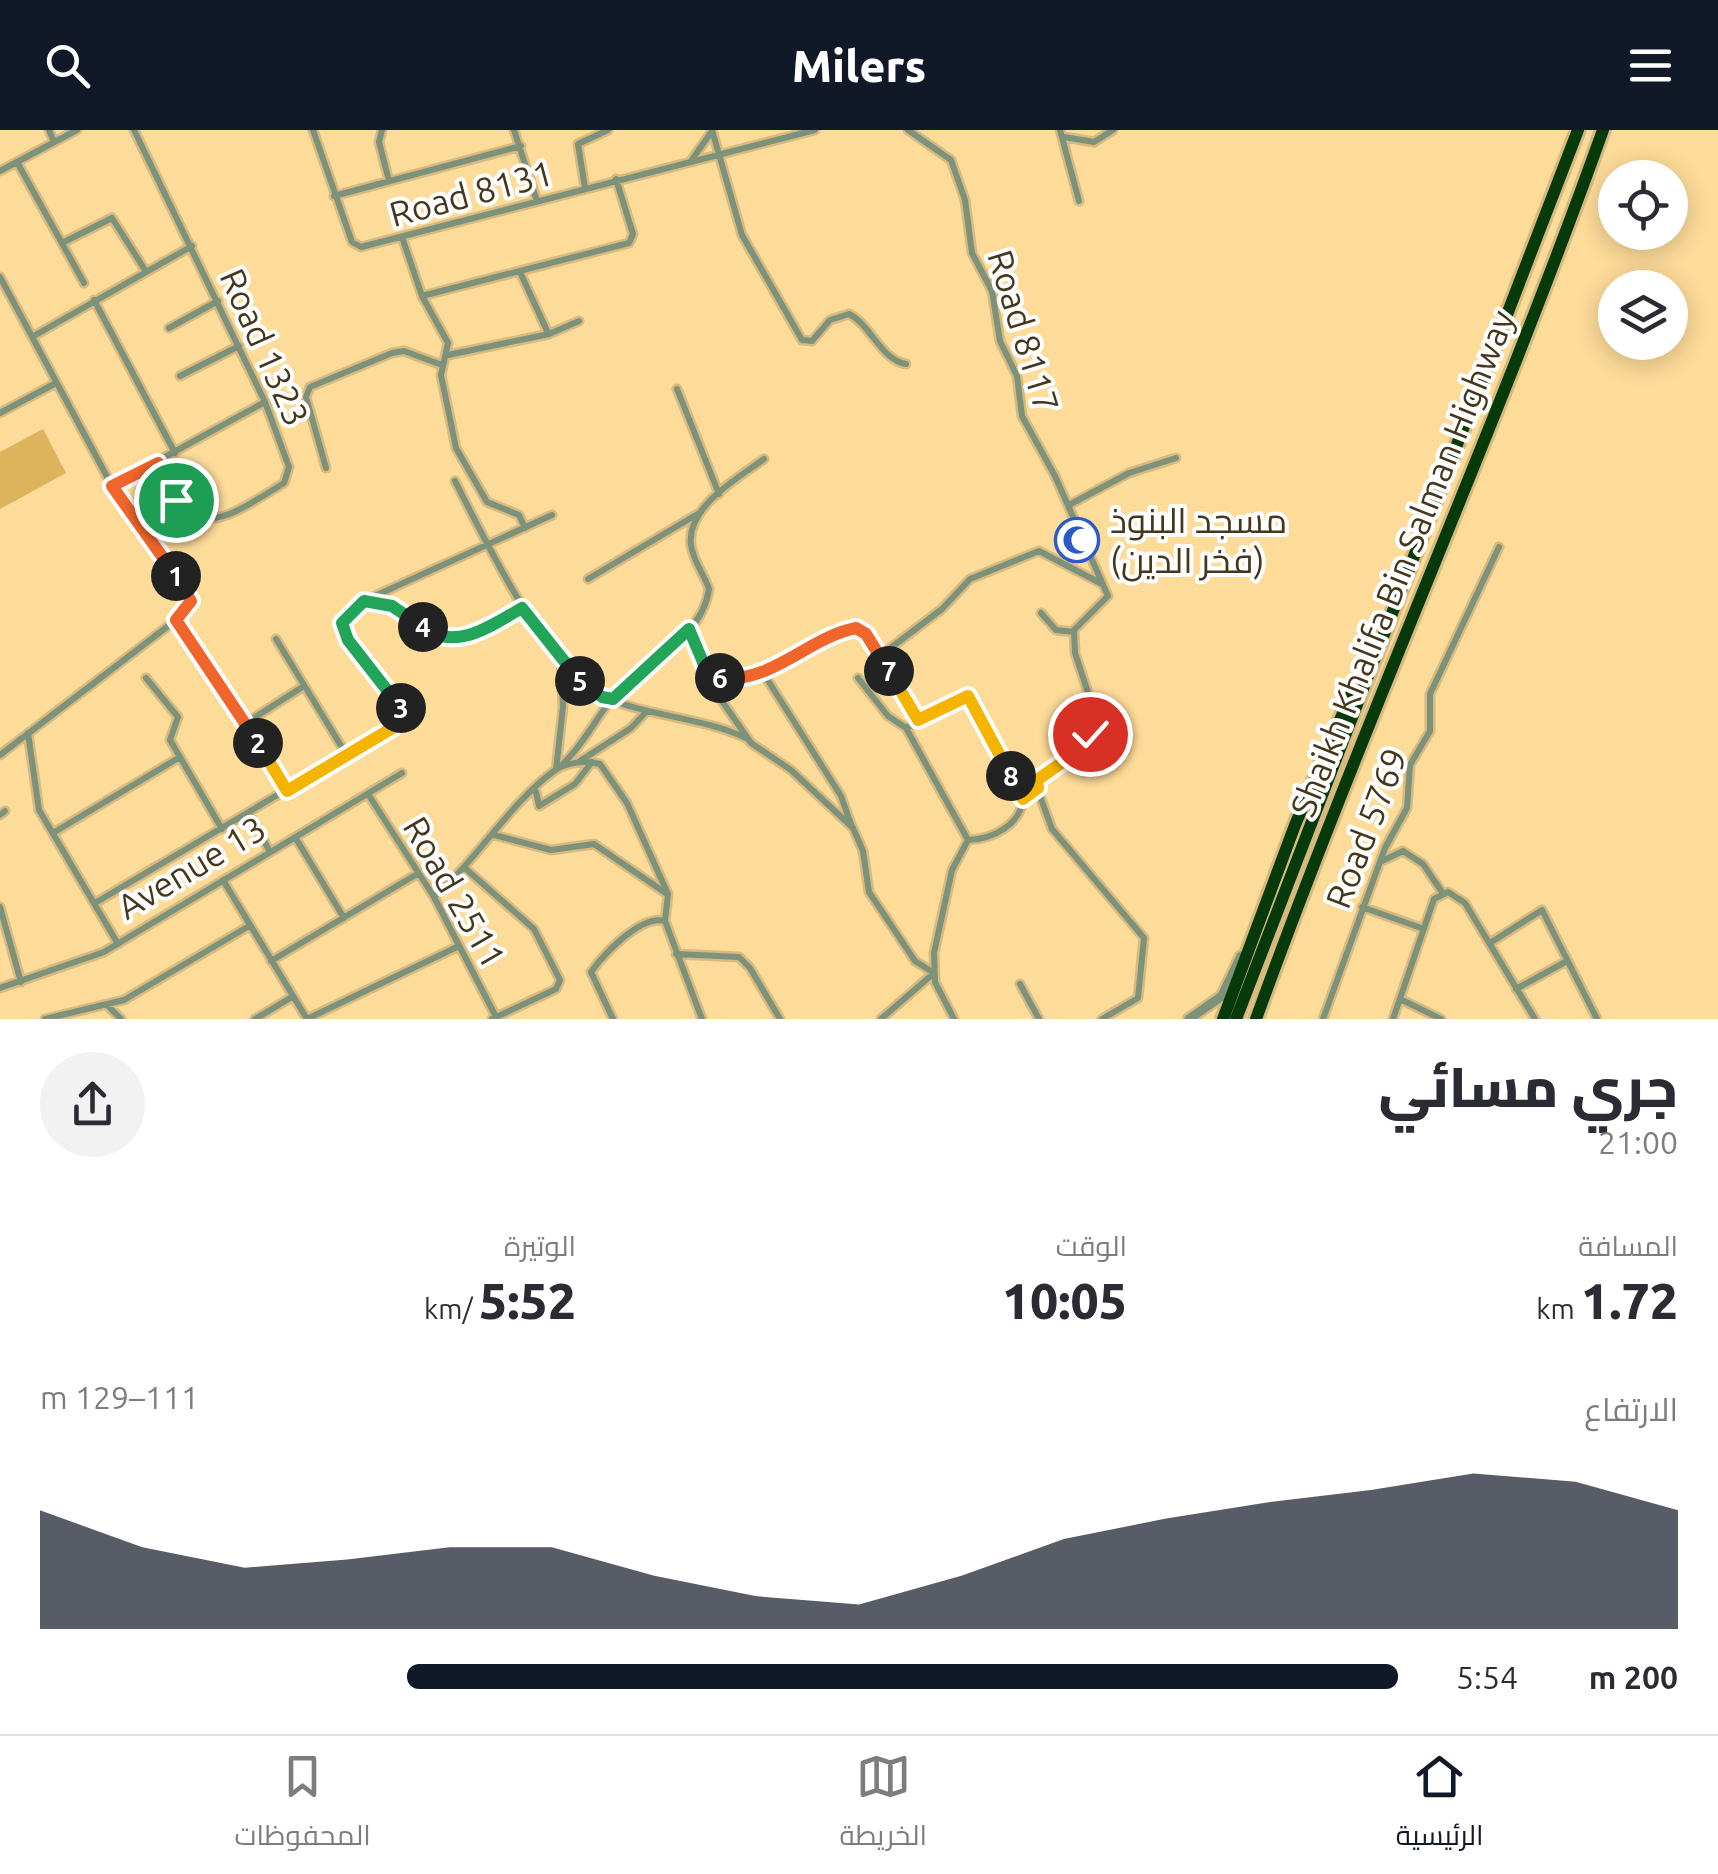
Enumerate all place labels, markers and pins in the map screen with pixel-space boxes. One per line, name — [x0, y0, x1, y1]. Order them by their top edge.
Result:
pin — [134, 458, 219, 543]
place label: مسجد البنوذ (فخر الدين) — [1110, 500, 1287, 582]
mosque icon: مسجد البنوذ (فخر الدين) — [1054, 517, 1100, 563]
pin: 1 — [151, 551, 201, 601]
pin: 4 — [398, 602, 448, 652]
pin: 7 — [864, 646, 914, 696]
pin: 6 — [695, 653, 745, 703]
pin: 5 — [555, 656, 605, 706]
pin: 3 — [376, 683, 426, 733]
pin — [1048, 692, 1133, 777]
pin: 2 — [233, 718, 283, 768]
pin: 8 — [986, 751, 1036, 801]

